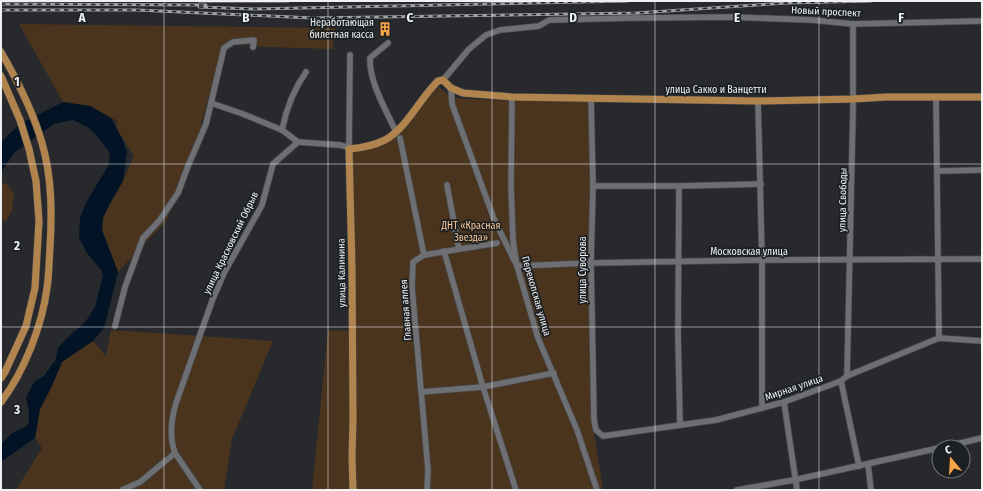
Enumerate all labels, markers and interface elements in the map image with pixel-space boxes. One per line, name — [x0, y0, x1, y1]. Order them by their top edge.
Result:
street label: Новый проспект — [791, 4, 862, 20]
text: A — [77, 10, 86, 25]
text: B — [242, 10, 250, 25]
text: C — [407, 10, 414, 25]
text: D — [569, 10, 577, 25]
text: E — [734, 10, 740, 25]
text: F — [898, 10, 904, 25]
place label: Неработающая билетная касса — [309, 17, 374, 41]
building icon: Неработающая билетная касса — [377, 21, 393, 37]
text: 1 — [14, 74, 20, 89]
street label: улица Сакко и Ванцетти — [665, 84, 767, 96]
street label: улица Свободы — [836, 168, 850, 232]
street label: улица Красковский Обрыв — [201, 190, 261, 296]
park label: ДНТ «Красная Звезда» — [441, 220, 500, 244]
street label: улица Суворова — [577, 236, 589, 304]
text: 2 — [13, 238, 20, 253]
street label: улица Калинина — [335, 238, 349, 308]
street label: Московская улица — [710, 246, 788, 258]
street label: Перекопская улица — [519, 255, 553, 337]
street label: Главная аллея — [398, 279, 414, 341]
street label: Мирная улица — [763, 372, 825, 404]
text: 3 — [13, 402, 20, 417]
north arrow — [931, 439, 971, 479]
text: С — [943, 443, 953, 457]

